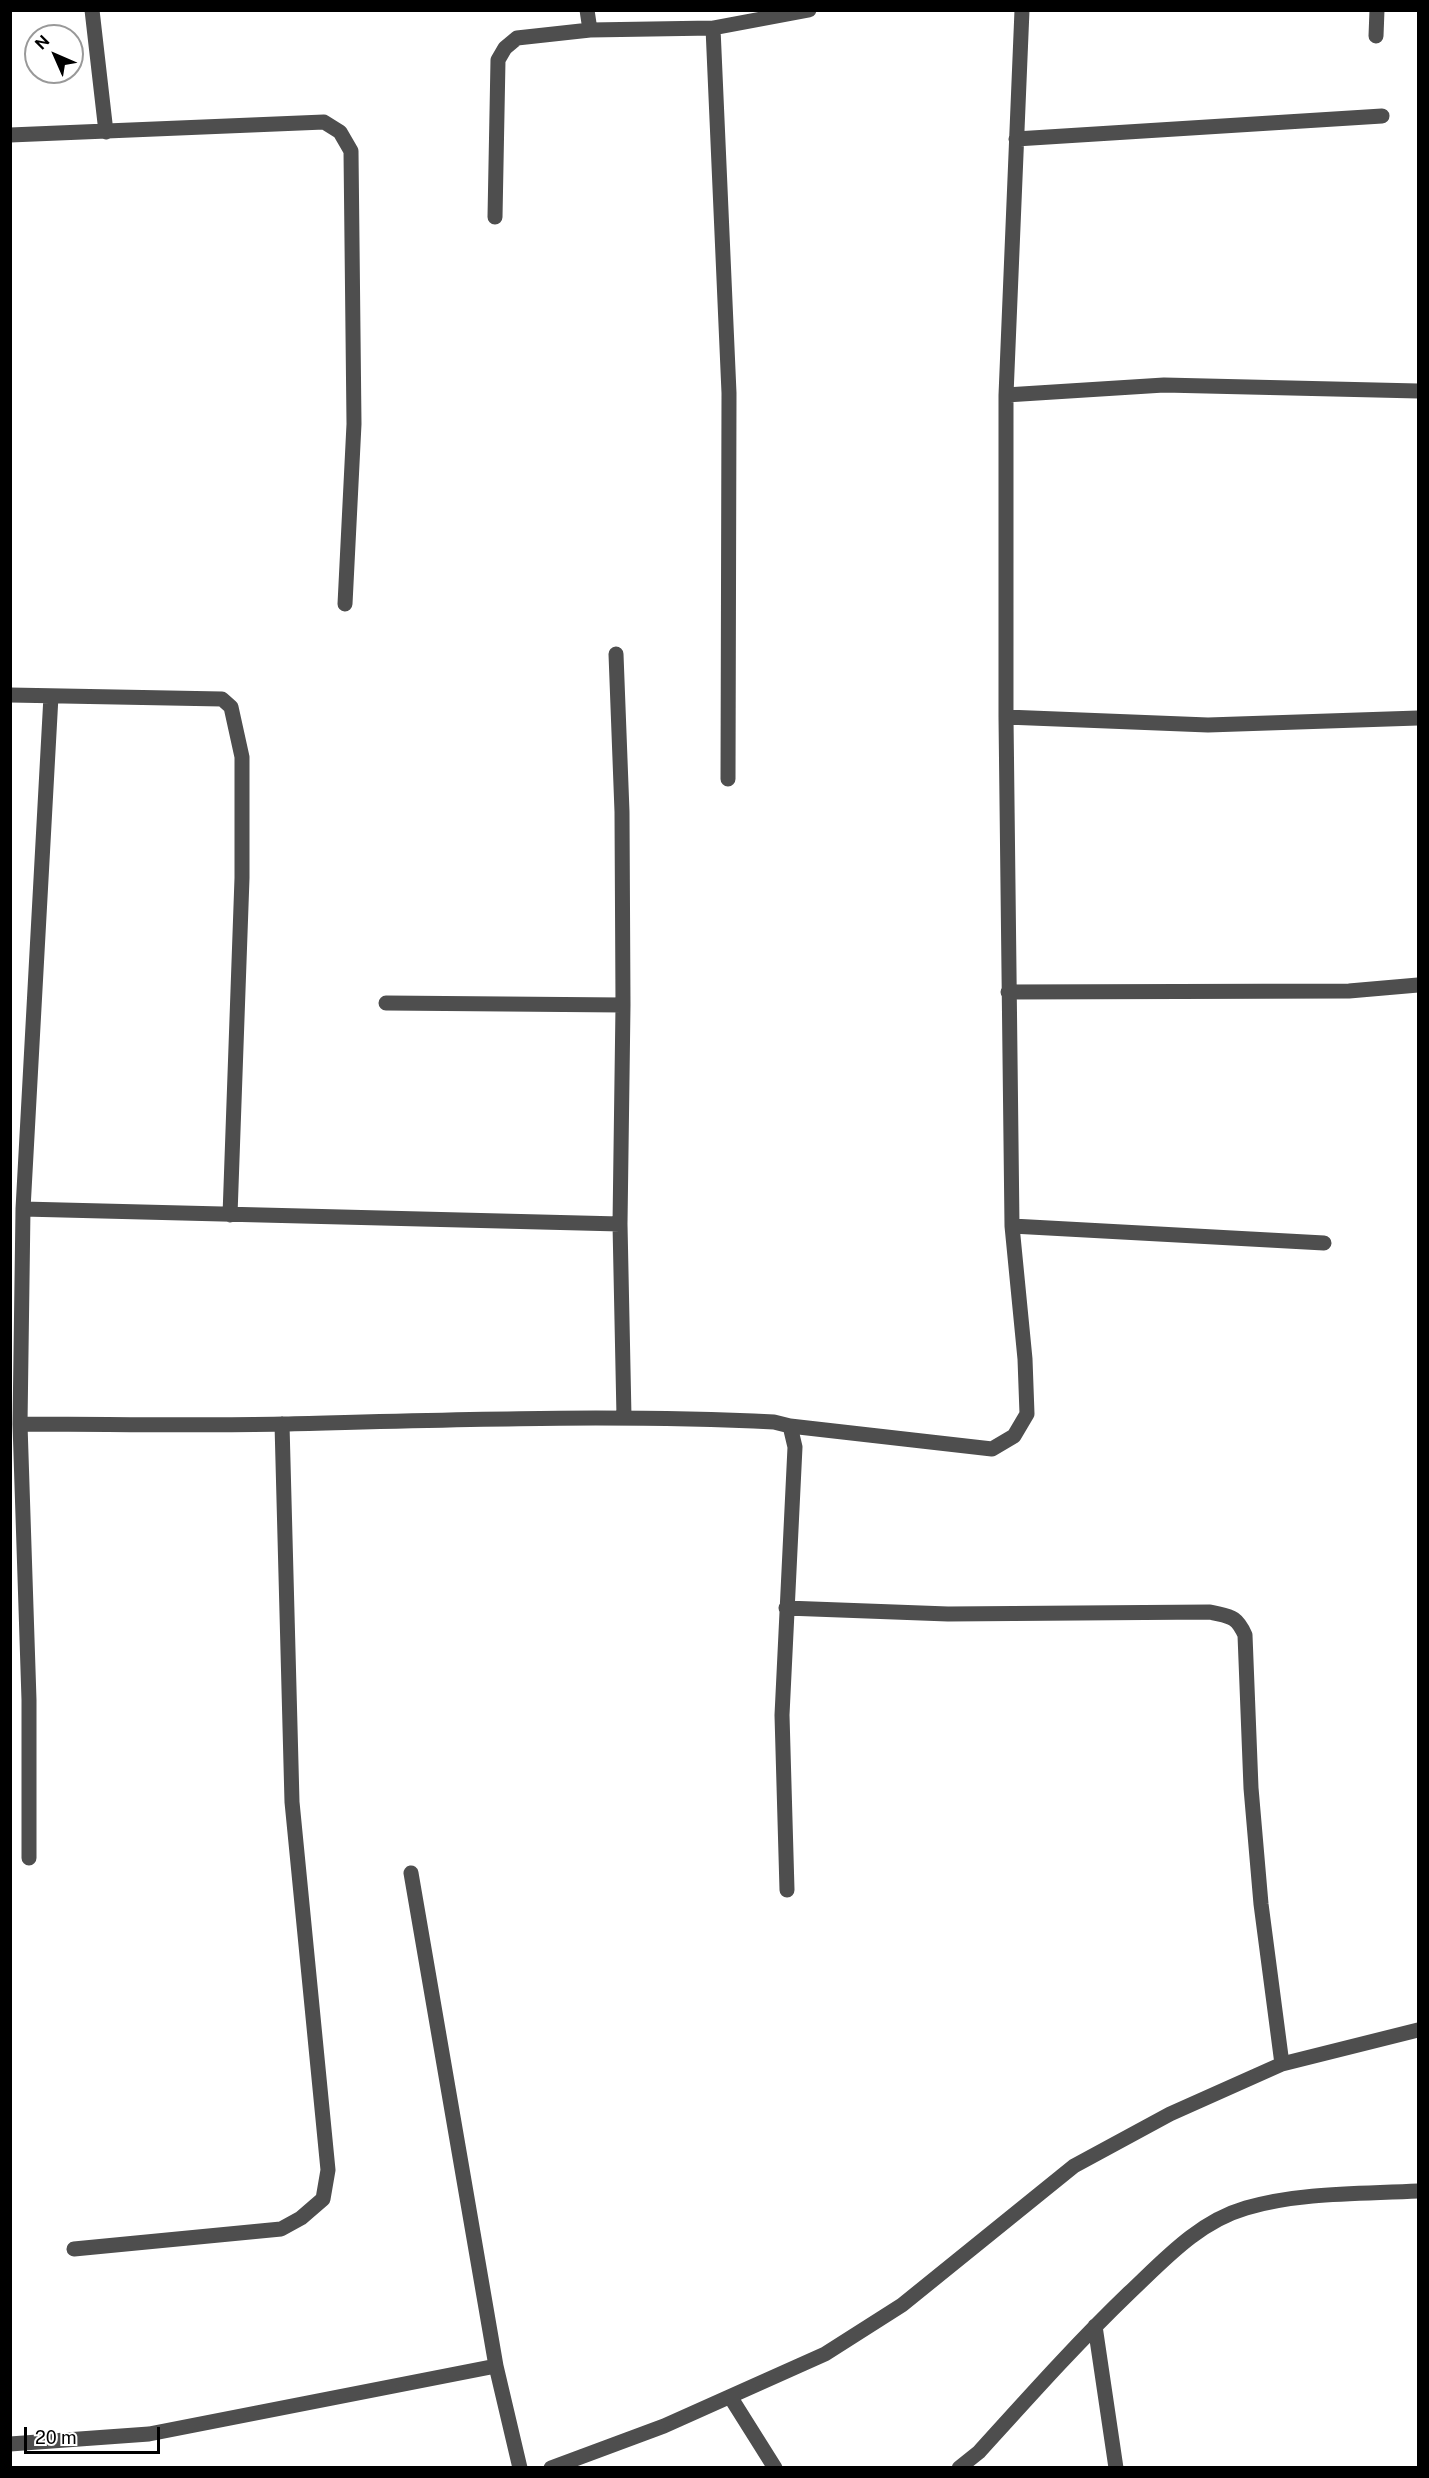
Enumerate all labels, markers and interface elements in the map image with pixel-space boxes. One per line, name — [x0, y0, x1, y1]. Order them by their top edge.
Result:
north arrow — [24, 24, 84, 84]
text: N — [31, 31, 53, 53]
scale bar — [27, 2415, 164, 2453]
text: 20 m — [35, 2427, 77, 2448]

